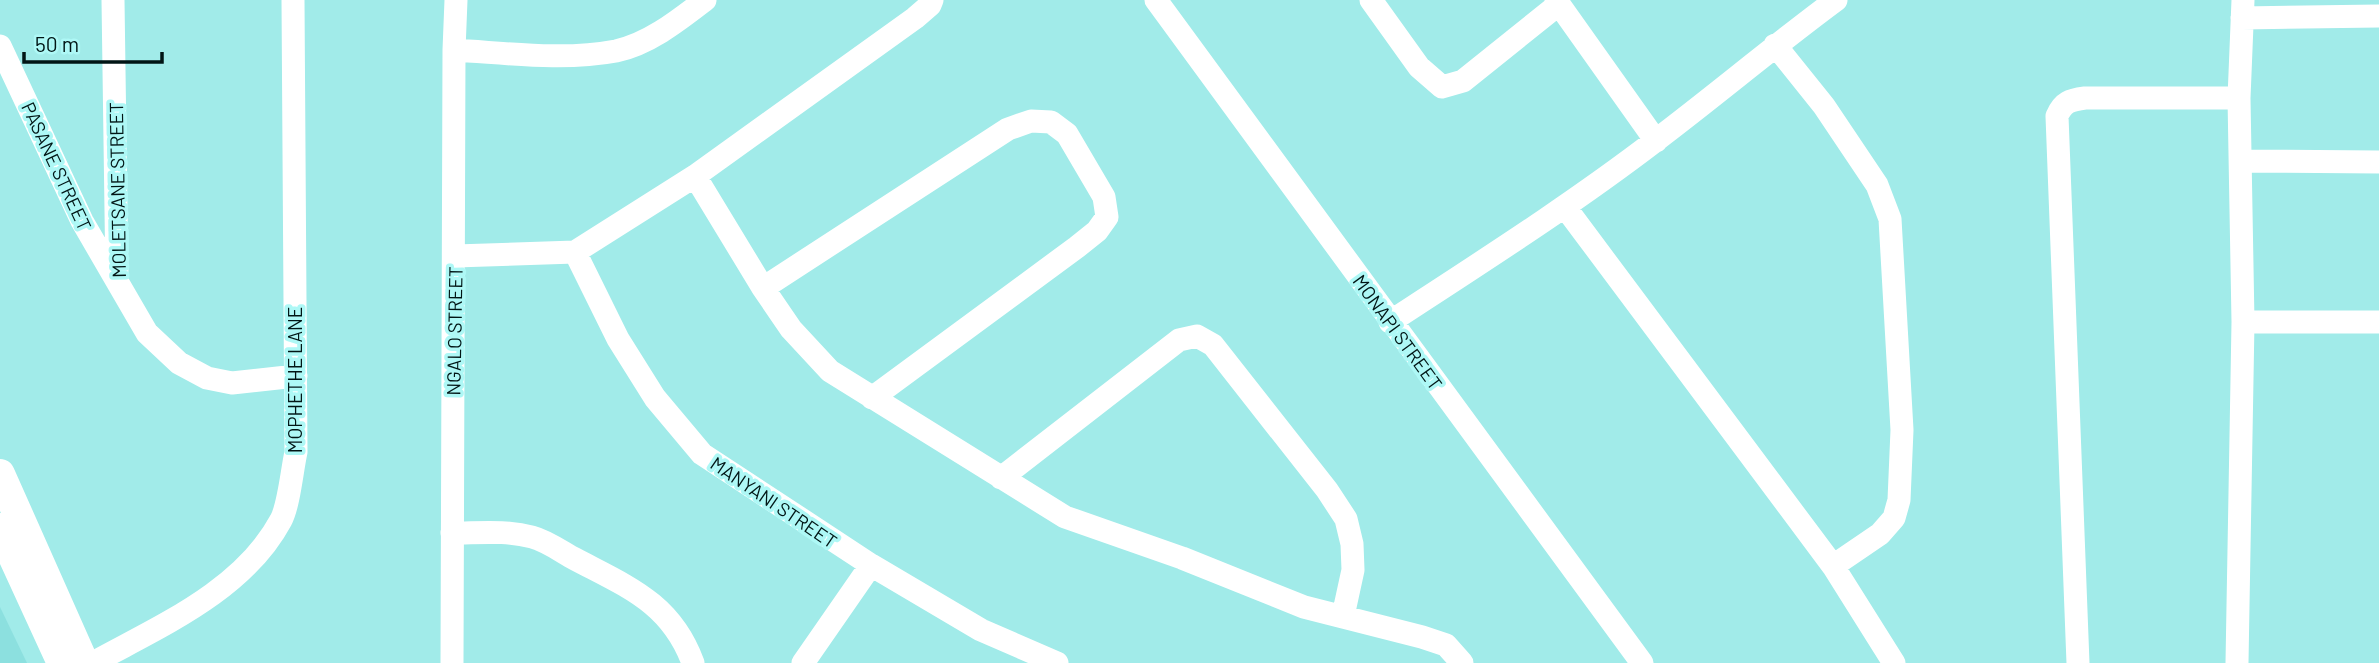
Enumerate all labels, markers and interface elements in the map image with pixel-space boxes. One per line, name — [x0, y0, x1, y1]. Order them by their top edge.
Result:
scale bar — [24, 21, 163, 65]
text: 50 m — [35, 31, 79, 56]
street label: PASANE STREET — [17, 98, 97, 234]
street label: MOLETSANE STREET — [104, 102, 130, 278]
street label: NGALO STREET — [441, 266, 467, 396]
street label: MONAPI STREET — [1349, 270, 1447, 394]
street label: MOPHETHE LANE — [283, 307, 306, 453]
street label: MANYANI STREET — [707, 451, 841, 553]

